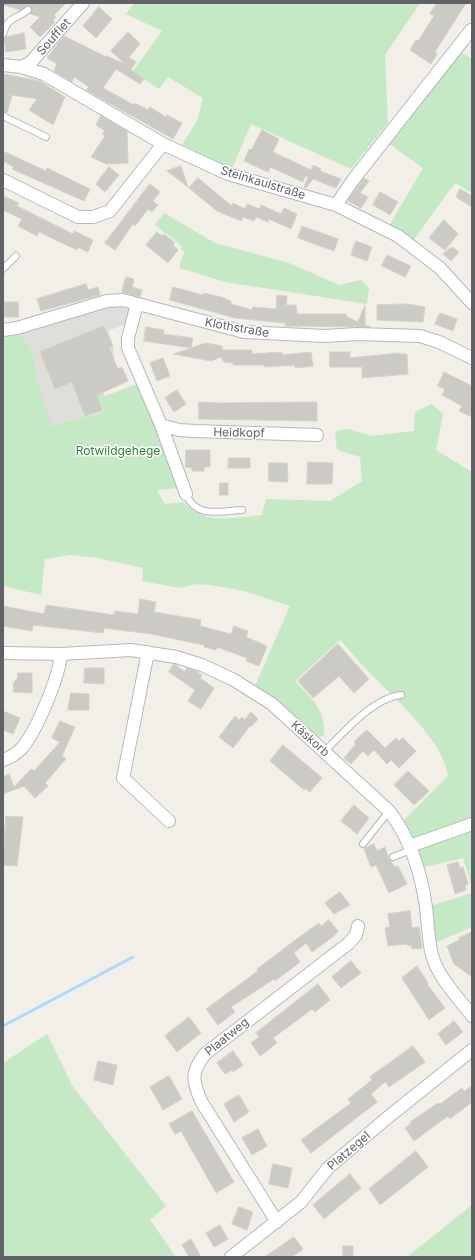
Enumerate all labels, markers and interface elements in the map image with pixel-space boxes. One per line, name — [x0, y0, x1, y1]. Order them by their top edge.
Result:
street label: Soufflet — [34, 16, 74, 58]
street label: Steinkaulstraße — [219, 163, 307, 203]
street label: Klothstraße — [204, 315, 270, 341]
street label: Heidkopf — [213, 425, 265, 441]
park label: Rotwildgehege — [76, 444, 160, 458]
street label: Käskorb — [288, 718, 332, 760]
street label: Plaatweg — [202, 1015, 252, 1059]
street label: Platzegel — [325, 1129, 373, 1173]

